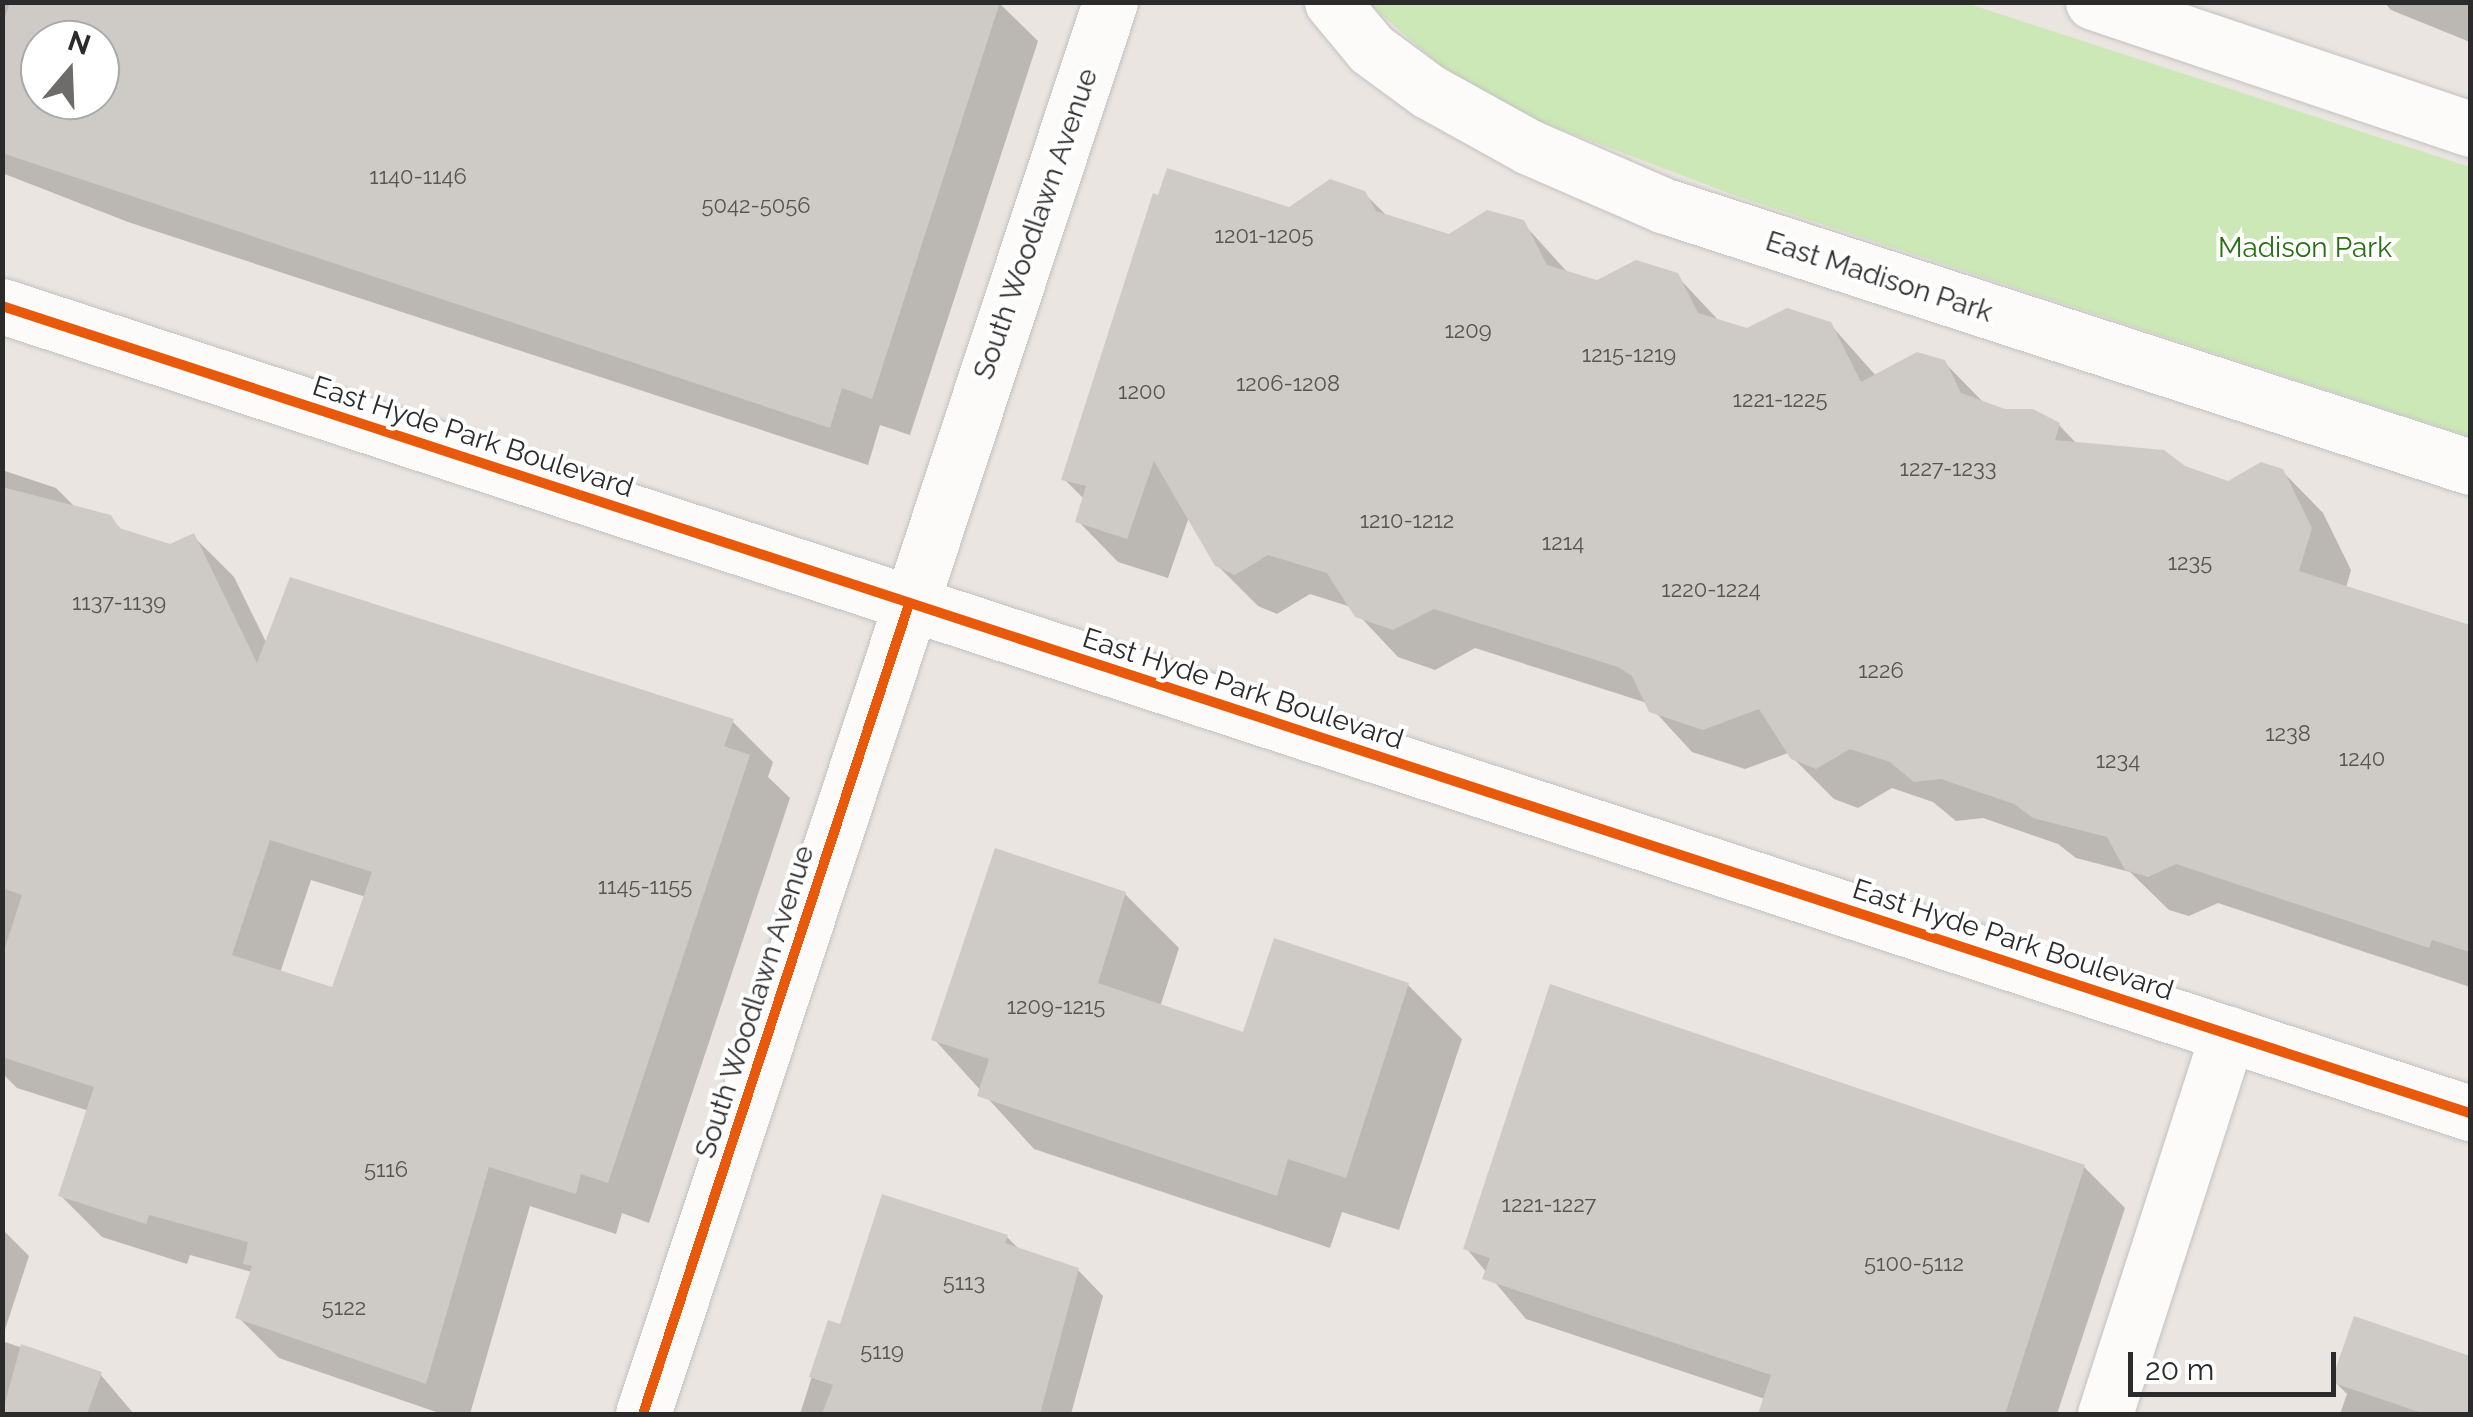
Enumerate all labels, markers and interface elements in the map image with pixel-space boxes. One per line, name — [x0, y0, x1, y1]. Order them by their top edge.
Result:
north arrow — [20, 20, 120, 120]
text: N — [64, 24, 95, 62]
street label: South Woodlawn Avenue — [967, 63, 1105, 385]
house number: 1140-1146 — [369, 164, 467, 190]
house number: 5042-5056 — [702, 193, 810, 219]
house number: 1201-1205 — [1215, 223, 1313, 249]
street label: East Madison Park — [1761, 225, 1997, 329]
park label: Madison Park — [2218, 231, 2392, 265]
house number: 1209 — [1444, 318, 1492, 344]
house number: 1215-1219 — [1582, 342, 1676, 368]
street label: East Hyde Park Boulevard — [308, 369, 638, 505]
house number: 1206-1208 — [1236, 371, 1340, 397]
house number: 1200 — [1118, 379, 1166, 405]
house number: 1221-1225 — [1733, 387, 1827, 413]
house number: 1227-1233 — [1900, 456, 1996, 482]
house number: 1210-1212 — [1360, 508, 1454, 534]
house number: 1214 — [1542, 530, 1584, 556]
house number: 1235 — [2168, 550, 2212, 576]
house number: 1220-1224 — [1661, 577, 1761, 603]
house number: 1137-1139 — [72, 590, 166, 616]
street label: East Hyde Park Boulevard — [1078, 621, 1408, 757]
house number: 1226 — [1858, 658, 1904, 684]
house number: 1238 — [2265, 721, 2311, 747]
house number: 1240 — [2339, 746, 2385, 772]
house number: 1234 — [2096, 748, 2140, 774]
street label: South Woodlawn Avenue — [688, 841, 822, 1163]
street label: East Hyde Park Boulevard — [1848, 872, 2178, 1008]
house number: 1145-1155 — [598, 874, 692, 900]
house number: 1209-1215 — [1007, 994, 1105, 1020]
house number: 5116 — [364, 1157, 408, 1183]
house number: 1221-1227 — [1502, 1192, 1596, 1218]
house number: 5100-5112 — [1864, 1251, 1964, 1277]
house number: 5113 — [943, 1270, 985, 1296]
house number: 5122 — [322, 1295, 366, 1321]
scale bar — [2133, 1332, 2340, 1394]
house number: 5119 — [860, 1339, 904, 1365]
text: 20 m — [2145, 1352, 2214, 1387]

